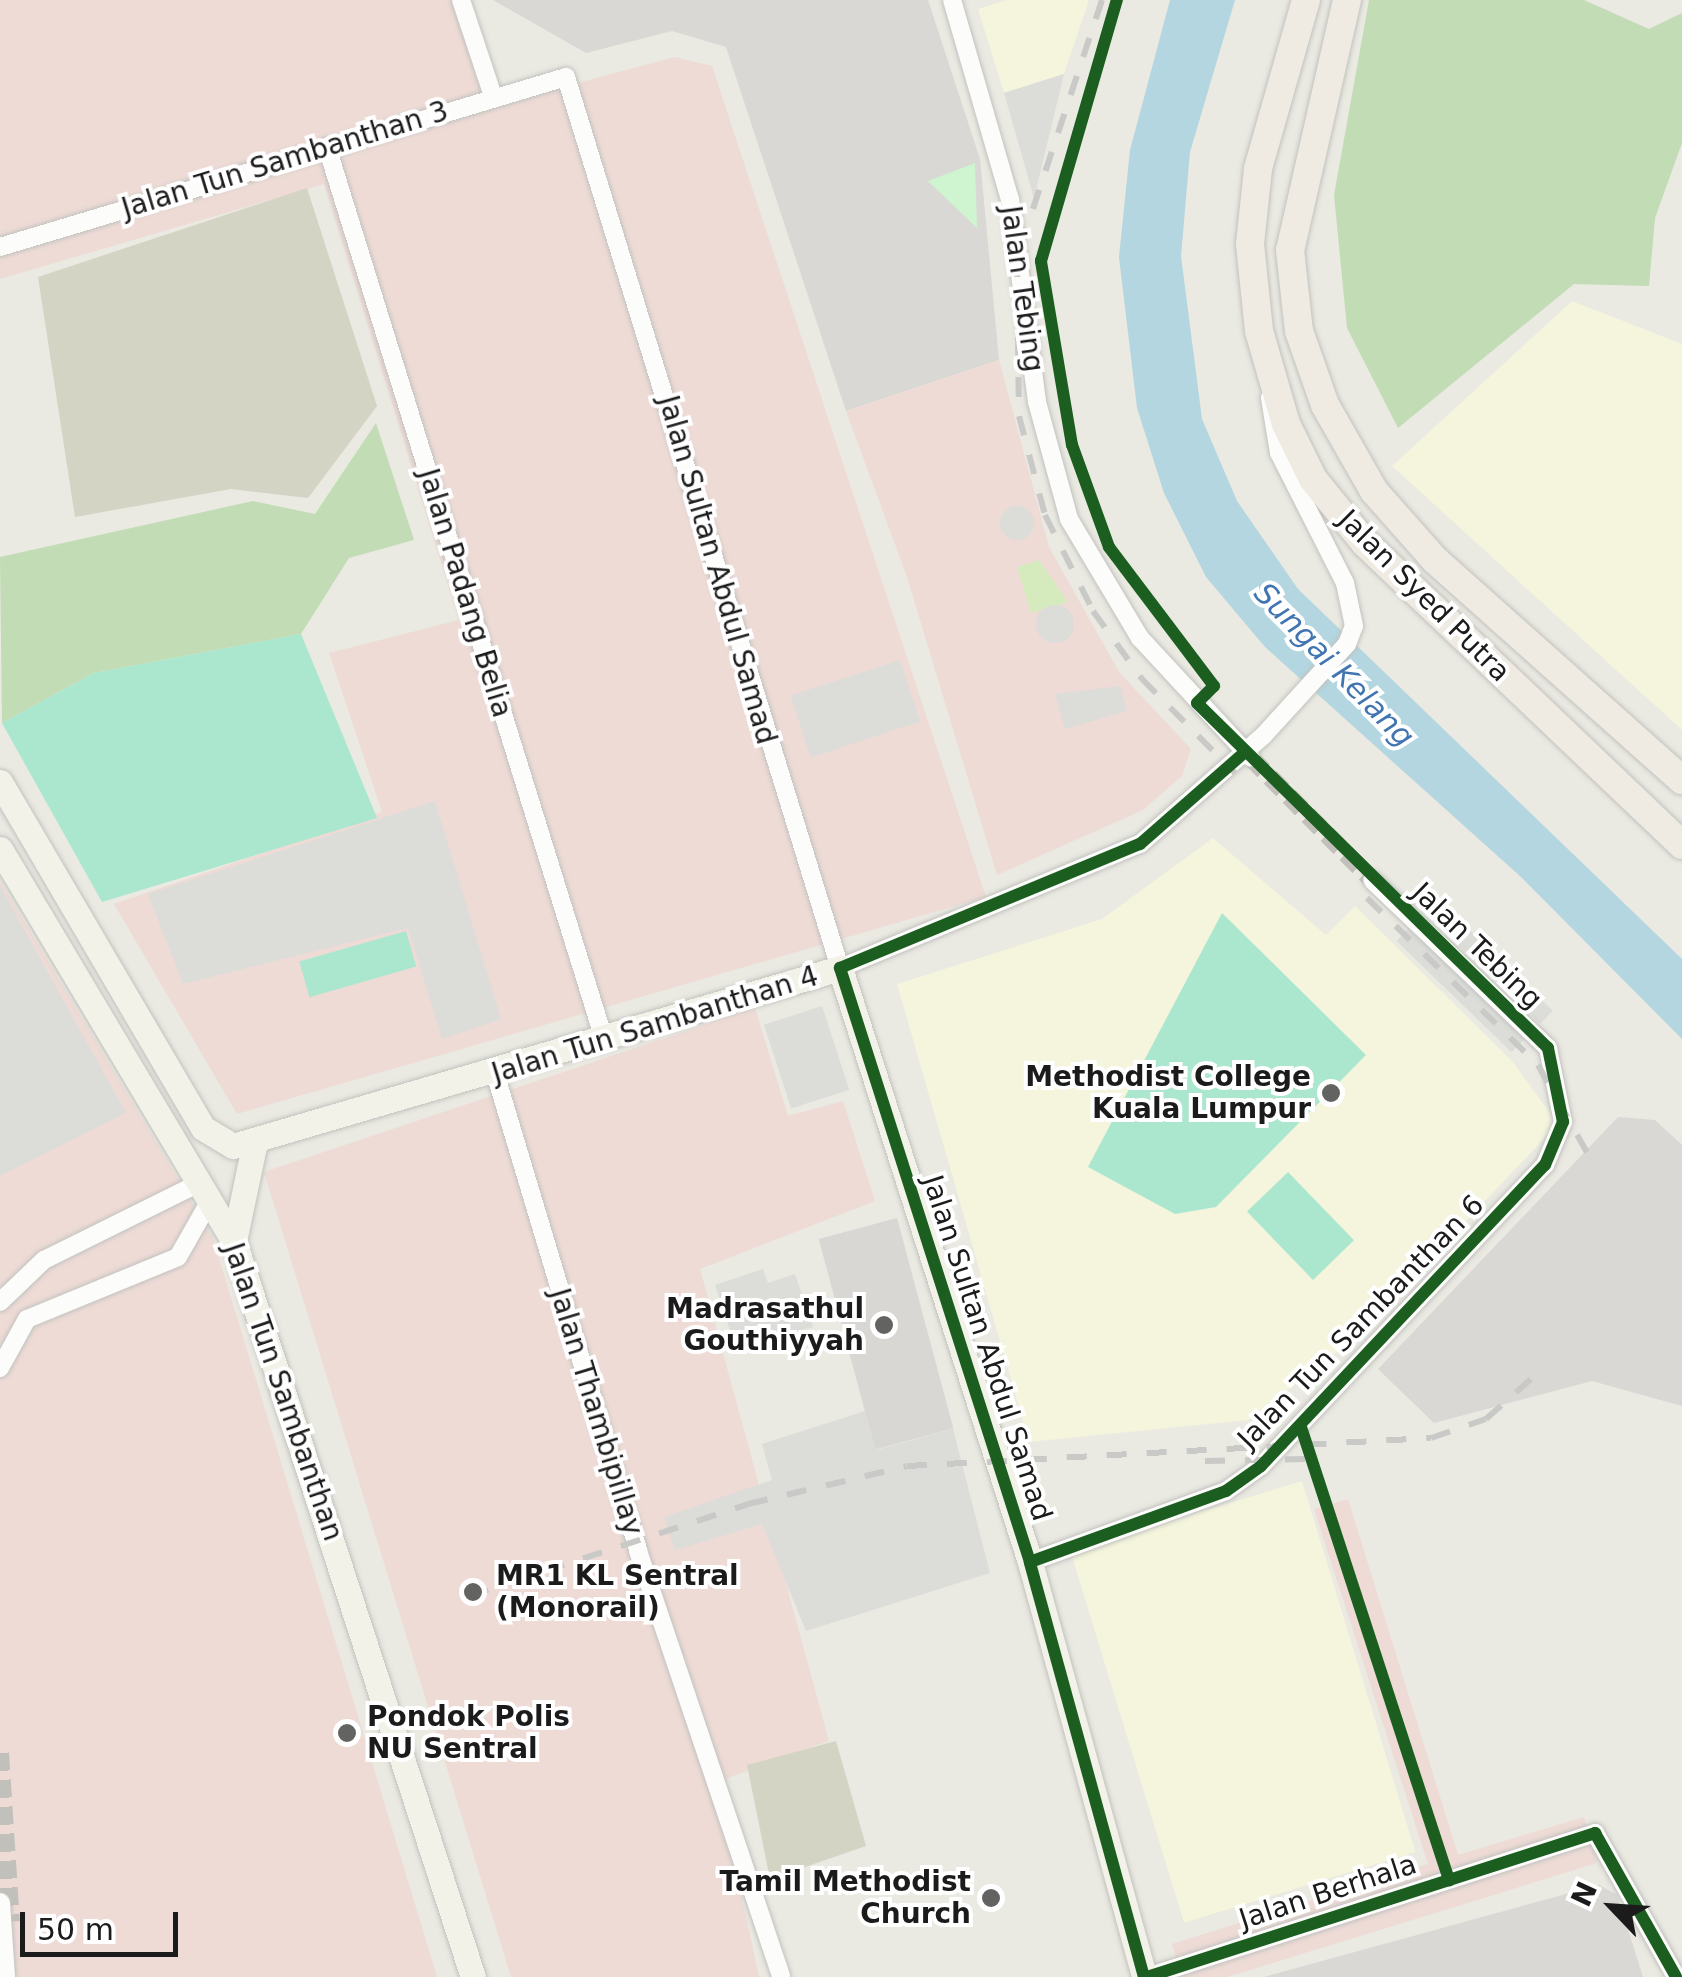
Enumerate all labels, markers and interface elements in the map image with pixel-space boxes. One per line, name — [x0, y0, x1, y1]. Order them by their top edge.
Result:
street label: Jalan Tun Sambanthan 3 — [118, 94, 452, 226]
street label: Jalan Tebing — [994, 204, 1050, 374]
street label: Jalan Sultan Abdul Samad — [651, 392, 783, 748]
street label: Jalan Padang Belia — [411, 465, 519, 721]
street label: Jalan Syed Putra — [1331, 503, 1517, 689]
water label: Sungai Kelang — [1247, 575, 1421, 755]
street label: Jalan Tebing — [1405, 876, 1549, 1016]
street label: Jalan Tun Sambanthan 4 — [488, 959, 822, 1091]
place label: Methodist College Kuala Lumpur — [1025, 1060, 1311, 1126]
marker: Methodist College Kuala Lumpur — [1320, 1082, 1342, 1104]
street label: Jalan Sultan Abdul Samad — [915, 1171, 1059, 1525]
street label: Jalan Tun Sambanthan 6 — [1231, 1188, 1491, 1456]
street label: Jalan Tun Sambanthan — [216, 1239, 350, 1545]
street label: Jalan Thambipillay — [542, 1284, 650, 1540]
place label: Madrasathul Gouthiyyah — [666, 1292, 864, 1358]
marker: Madrasathul Gouthiyyah — [873, 1314, 895, 1336]
place label: MR1 KL Sentral (Monorail) — [496, 1559, 739, 1625]
marker: MR1 KL Sentral (Monorail) — [460, 1579, 486, 1605]
place label: Pondok Polis NU Sentral — [367, 1700, 570, 1766]
marker: Pondok Polis NU Sentral — [336, 1722, 358, 1744]
street label: Jalan Berhala — [1235, 1848, 1421, 1936]
north arrow — [1562, 1857, 1662, 1957]
place label: Tamil Methodist Church — [719, 1865, 971, 1931]
text: N — [1564, 1877, 1604, 1912]
marker: Tamil Methodist Church — [980, 1887, 1002, 1909]
scale bar — [25, 1892, 182, 1954]
text: 50 m — [37, 1912, 114, 1947]

